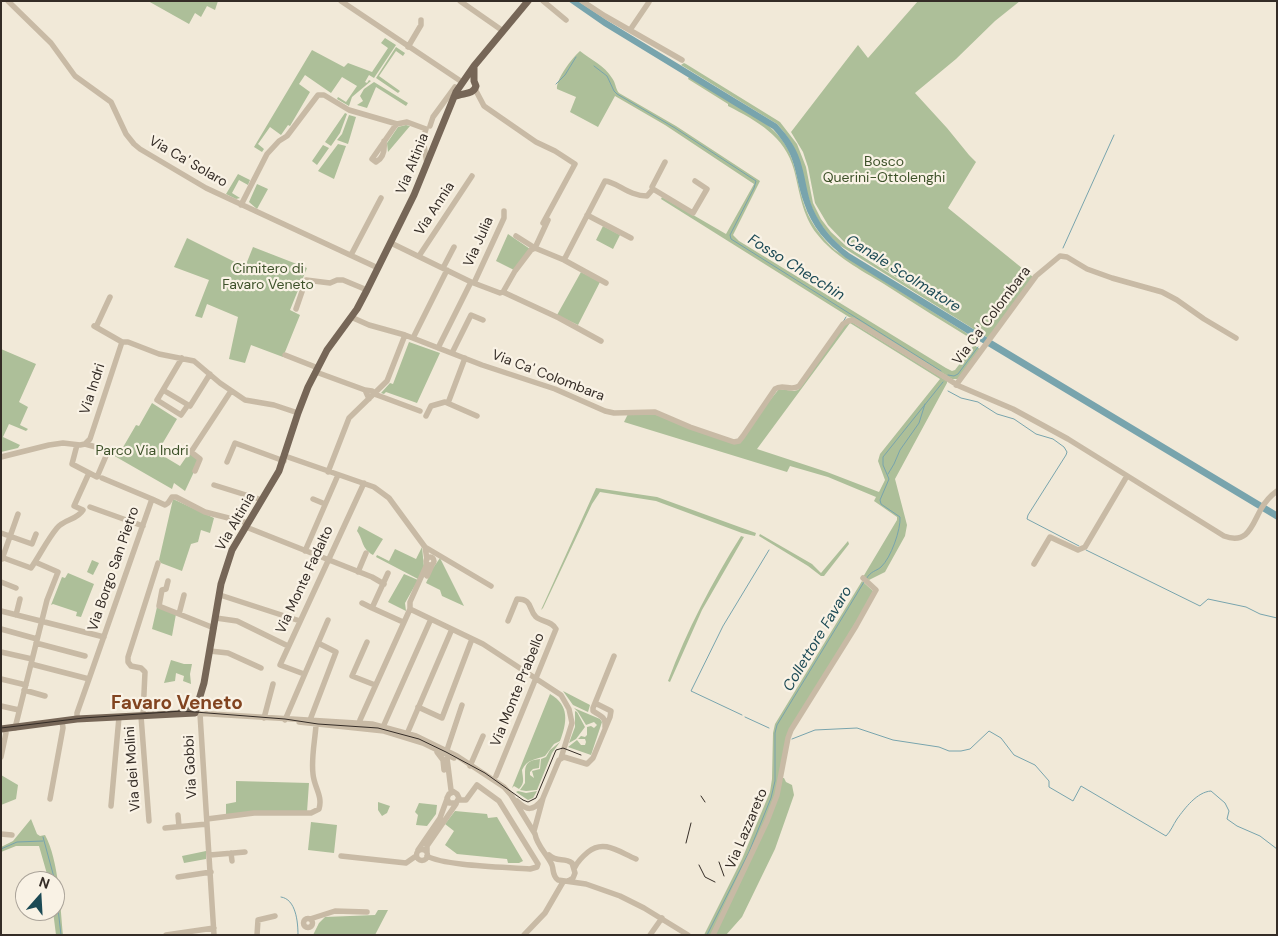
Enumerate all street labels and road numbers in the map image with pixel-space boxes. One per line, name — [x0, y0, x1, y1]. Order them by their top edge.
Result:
street label: Via Altinia — [393, 131, 433, 197]
street label: Via Ca' Solaro — [146, 133, 230, 191]
street label: Via Annia — [412, 179, 458, 239]
street label: Via Julia — [461, 214, 497, 270]
street label: Via Ca' Colombara — [949, 263, 1035, 369]
street label: Via Ca' Colombara — [489, 347, 607, 405]
street label: Via Indri — [77, 361, 109, 417]
street label: Via Altinia — [213, 490, 259, 554]
street label: Via Borgo San Pietro — [85, 504, 143, 634]
street label: Via Monte Fadalto — [273, 523, 337, 637]
street label: Via Monte Prabello — [487, 631, 549, 749]
street label: Via dei Molini — [122, 726, 144, 812]
street label: Via Gobbi — [181, 735, 201, 799]
street label: Via Lazzareto — [723, 786, 771, 872]

